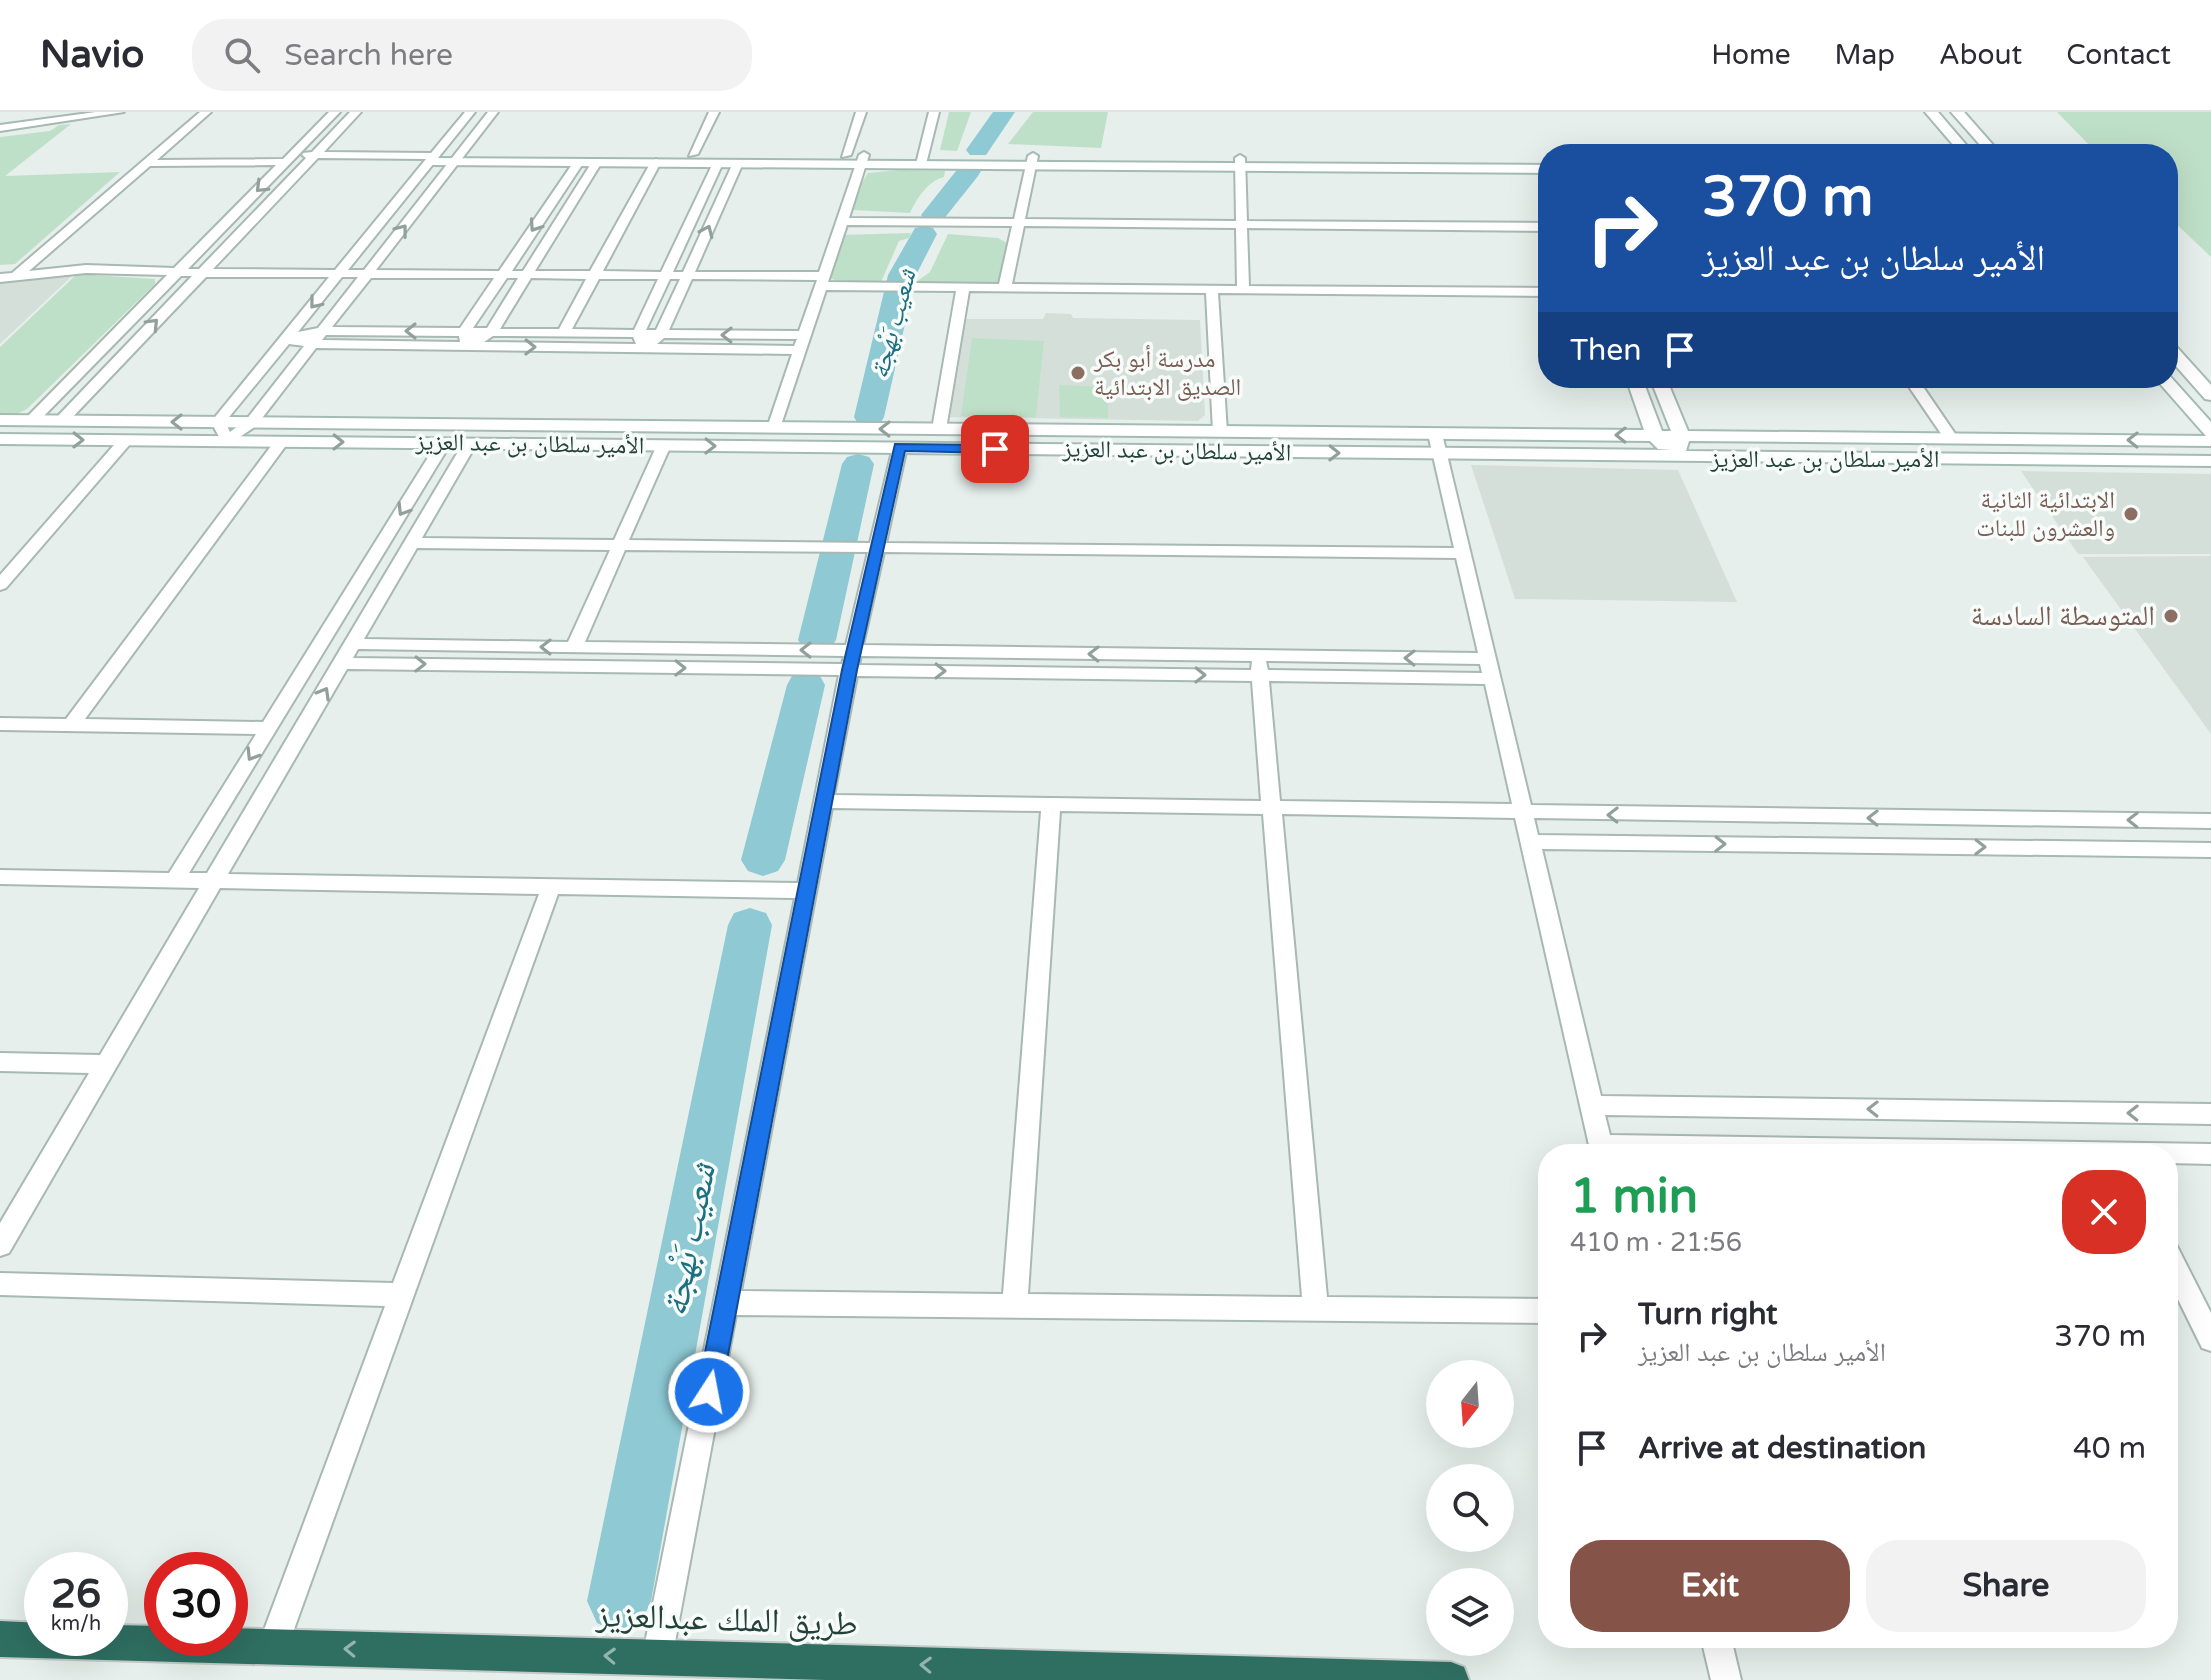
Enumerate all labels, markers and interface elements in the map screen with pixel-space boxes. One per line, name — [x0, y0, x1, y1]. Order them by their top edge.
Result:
search box — [192, 19, 752, 91]
text: Navio — [40, 32, 144, 78]
icon: search — [220, 33, 264, 77]
text: Search here — [284, 37, 453, 74]
text: Home — [1711, 38, 1791, 72]
text: Map — [1835, 38, 1895, 72]
text: About — [1939, 38, 2022, 72]
text: Contact — [2066, 38, 2171, 72]
text: 370 m — [1702, 164, 1873, 231]
icon: right — [1570, 176, 1674, 280]
one-way arrow — [256, 178, 270, 192]
one-way arrow — [530, 218, 545, 232]
one-way arrow — [392, 224, 406, 239]
one-way arrow — [698, 225, 714, 240]
text: الأمير سلطان بن عبد العزيز — [1702, 237, 2045, 280]
water label: شعيب بَهْجة — [864, 265, 923, 382]
one-way arrow — [310, 294, 325, 308]
one-way arrow — [144, 319, 159, 333]
one-way arrow — [404, 322, 417, 340]
one-way arrow — [720, 326, 733, 344]
icon: arrive — [1658, 328, 1702, 372]
text: Then — [1570, 332, 1642, 369]
one-way arrow — [524, 338, 537, 356]
place label: مدرسة أبو بكر الصديق الابتدائية — [1093, 345, 1241, 402]
marker: مدرسة أبو بكر الصديق الابتدائية — [1069, 364, 1087, 382]
one-way arrow — [170, 413, 183, 431]
pin — [961, 415, 1029, 483]
one-way arrow — [878, 420, 891, 437]
street label: الأمير سلطان بن عبد العزيز — [414, 427, 645, 460]
icon: arrive — [973, 427, 1017, 471]
one-way arrow — [1614, 427, 1627, 444]
one-way arrow — [72, 431, 85, 448]
one-way arrow — [2126, 431, 2139, 449]
one-way arrow — [332, 433, 345, 451]
street label: الأمير سلطان بن عبد العزيز — [1061, 434, 1292, 467]
one-way arrow — [704, 437, 717, 454]
one-way arrow — [1328, 445, 1341, 462]
street label: الأمير سلطان بن عبد العزيز — [1710, 445, 1939, 474]
place label: الابتدائية الثانية والعشرون للبنات — [1976, 486, 2115, 543]
one-way arrow — [398, 501, 413, 515]
marker: الابتدائية الثانية والعشرون للبنات — [2122, 505, 2140, 523]
place label: المتوسطة السادسة — [1971, 599, 2155, 633]
marker: المتوسطة السادسة — [2162, 607, 2180, 625]
one-way arrow — [539, 638, 552, 656]
one-way arrow — [799, 641, 812, 659]
one-way arrow — [1087, 645, 1100, 663]
one-way arrow — [1403, 649, 1416, 667]
one-way arrow — [414, 655, 427, 673]
one-way arrow — [674, 659, 687, 676]
one-way arrow — [934, 662, 947, 680]
one-way arrow — [1194, 666, 1207, 683]
one-way arrow — [315, 687, 330, 702]
one-way arrow — [246, 746, 262, 761]
one-way arrow — [1606, 806, 1619, 823]
one-way arrow — [1866, 809, 1879, 826]
one-way arrow — [2126, 812, 2139, 829]
one-way arrow — [1714, 835, 1727, 853]
one-way arrow — [1974, 839, 1987, 856]
one-way arrow — [1866, 1100, 1879, 1118]
one-way arrow — [2126, 1104, 2139, 1122]
water label: شعيب بَهْجة — [653, 1159, 725, 1320]
text: 1 min — [1570, 1168, 1698, 1226]
button: close — [2062, 1170, 2146, 1254]
text: 410 m · 21:56 — [1570, 1227, 1742, 1258]
text: Turn right — [1638, 1296, 1778, 1333]
icon: right — [1570, 1314, 1614, 1358]
text: 370 m — [2054, 1318, 2146, 1355]
text: الأمير سلطان بن عبد العزيز — [1638, 1337, 1886, 1368]
position arrow — [667, 1350, 751, 1434]
north arrow — [1426, 1360, 1514, 1448]
map controls — [1426, 1360, 1514, 1656]
icon: arrive — [1570, 1426, 1614, 1470]
text: Arrive at destination — [1638, 1430, 1926, 1467]
text: 40 m — [2073, 1430, 2146, 1467]
button: search — [1426, 1464, 1514, 1552]
button: Exit — [1570, 1540, 1850, 1632]
button: Share — [1866, 1540, 2146, 1632]
speed limit sign: 30 — [144, 1552, 248, 1656]
button: layers — [1426, 1568, 1514, 1656]
text: 26 — [51, 1570, 101, 1618]
street label: طريق الملك عبدالعزيز — [594, 1595, 859, 1645]
text: km/h — [51, 1612, 101, 1636]
one-way arrow — [343, 1640, 356, 1657]
one-way arrow — [603, 1648, 616, 1665]
one-way arrow — [919, 1657, 932, 1674]

